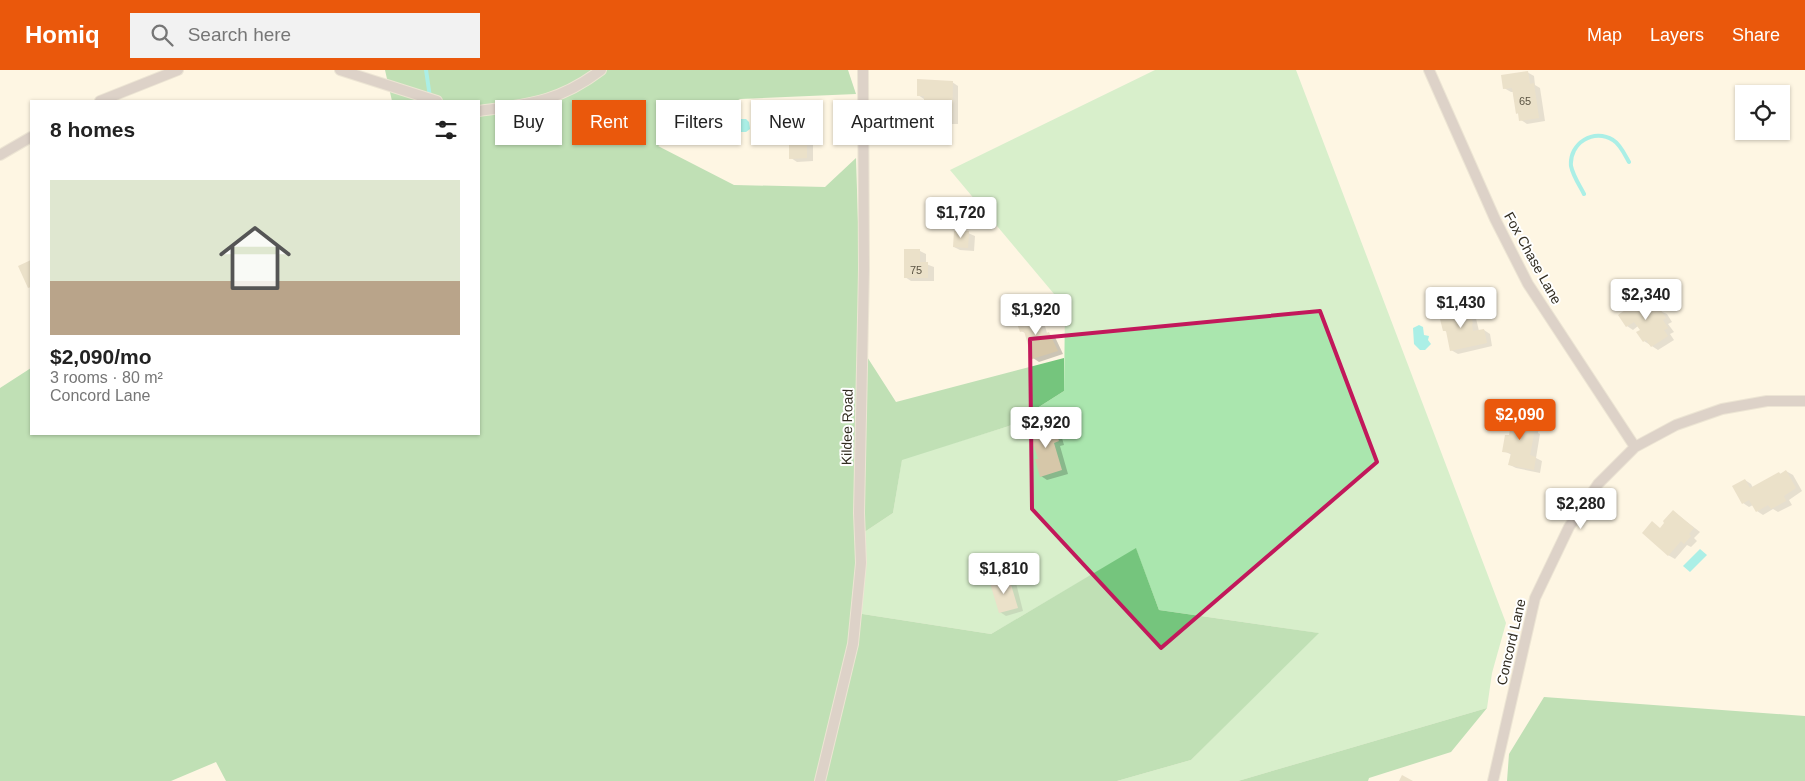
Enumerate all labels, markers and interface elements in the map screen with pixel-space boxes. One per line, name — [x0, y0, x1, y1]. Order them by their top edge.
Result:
search box — [130, 13, 480, 58]
text: Homiq — [25, 21, 100, 48]
icon: search — [148, 21, 176, 49]
text: Search here — [188, 24, 291, 45]
text: Map — [1587, 25, 1622, 45]
text: Layers — [1650, 25, 1704, 45]
text: Share — [1732, 25, 1780, 45]
map controls — [1735, 85, 1790, 140]
button: locate — [1735, 85, 1790, 140]
house number: 65 — [1519, 95, 1531, 107]
chip: Buy — [495, 100, 562, 145]
chip: Rent — [572, 100, 646, 145]
chip: Filters — [656, 100, 741, 145]
chip: New — [751, 100, 823, 145]
chip: Apartment — [833, 100, 952, 145]
icon: filters — [432, 116, 460, 144]
text: 8 homes — [50, 118, 135, 141]
pin: $1,720 — [920, 196, 1002, 239]
text: $1,720 — [937, 204, 985, 221]
street label: Fox Chase Lane — [1501, 209, 1565, 307]
icon: home — [210, 213, 300, 303]
house number: 75 — [910, 264, 922, 276]
pin: $2,340 — [1605, 278, 1687, 321]
pin: $1,430 — [1420, 286, 1502, 329]
text: $2,340 — [1622, 286, 1670, 303]
pin: $1,920 — [995, 294, 1077, 336]
text: $1,430 — [1437, 294, 1485, 311]
text: $1,920 — [1012, 301, 1060, 318]
text: $2,090/mo — [50, 345, 152, 368]
text: 3 rooms · 80 m² — [50, 369, 163, 386]
text: Concord Lane — [50, 387, 151, 404]
street label: Kildee Road — [838, 389, 856, 465]
pin: $2,090 — [1479, 398, 1561, 441]
pin: $2,920 — [1005, 406, 1087, 449]
text: $2,090 — [1496, 406, 1544, 423]
text: $2,920 — [1022, 414, 1070, 431]
pin: $2,280 — [1540, 488, 1622, 530]
text: $2,280 — [1557, 495, 1605, 512]
pin: $1,810 — [963, 552, 1045, 595]
text: $1,810 — [980, 560, 1028, 577]
street label: Concord Lane — [1493, 597, 1529, 687]

